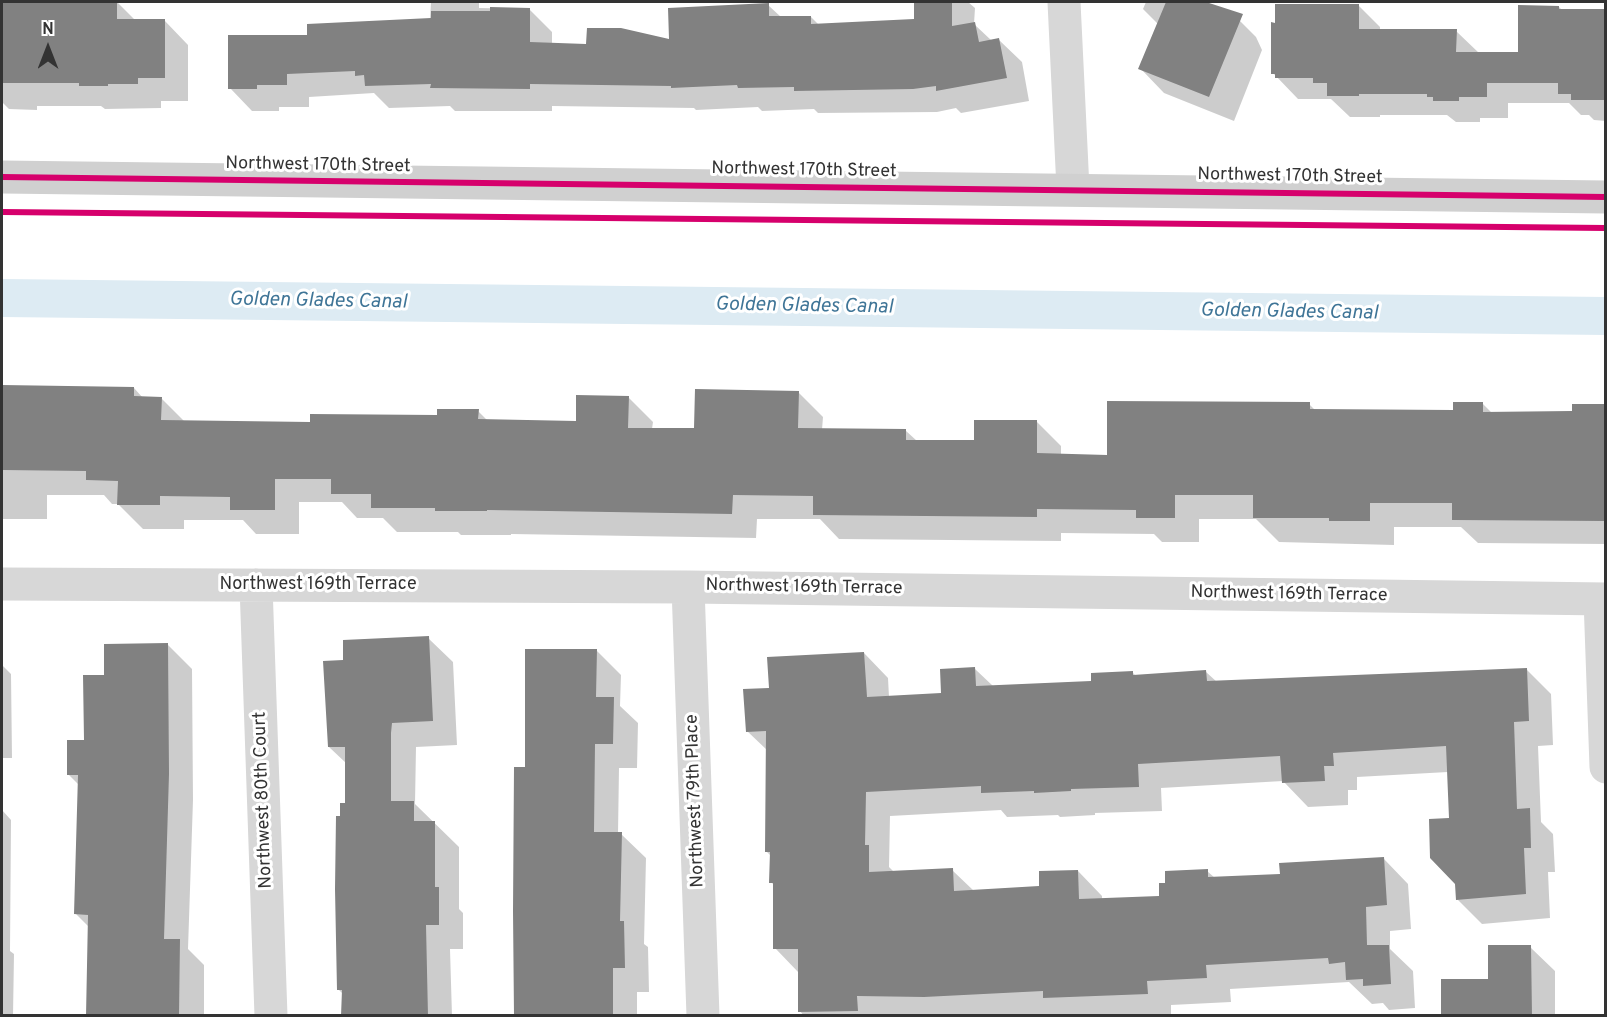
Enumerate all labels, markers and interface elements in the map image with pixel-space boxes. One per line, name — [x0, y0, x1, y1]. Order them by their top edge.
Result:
north arrow — [18, 18, 78, 78]
text: N — [42, 20, 54, 40]
street label: Northwest 170th Street — [225, 154, 411, 178]
street label: Northwest 170th Street — [711, 159, 897, 183]
street label: Northwest 170th Street — [1197, 165, 1383, 189]
water label: Golden Glades Canal — [229, 288, 407, 316]
water label: Golden Glades Canal — [715, 293, 893, 321]
water label: Golden Glades Canal — [1200, 299, 1378, 327]
street label: Northwest 169th Terrace — [219, 574, 417, 596]
street label: Northwest 169th Terrace — [705, 575, 903, 601]
street label: Northwest 169th Terrace — [1190, 582, 1388, 608]
street label: Northwest 80th Court — [250, 711, 278, 889]
street label: Northwest 79th Place — [682, 714, 710, 888]

